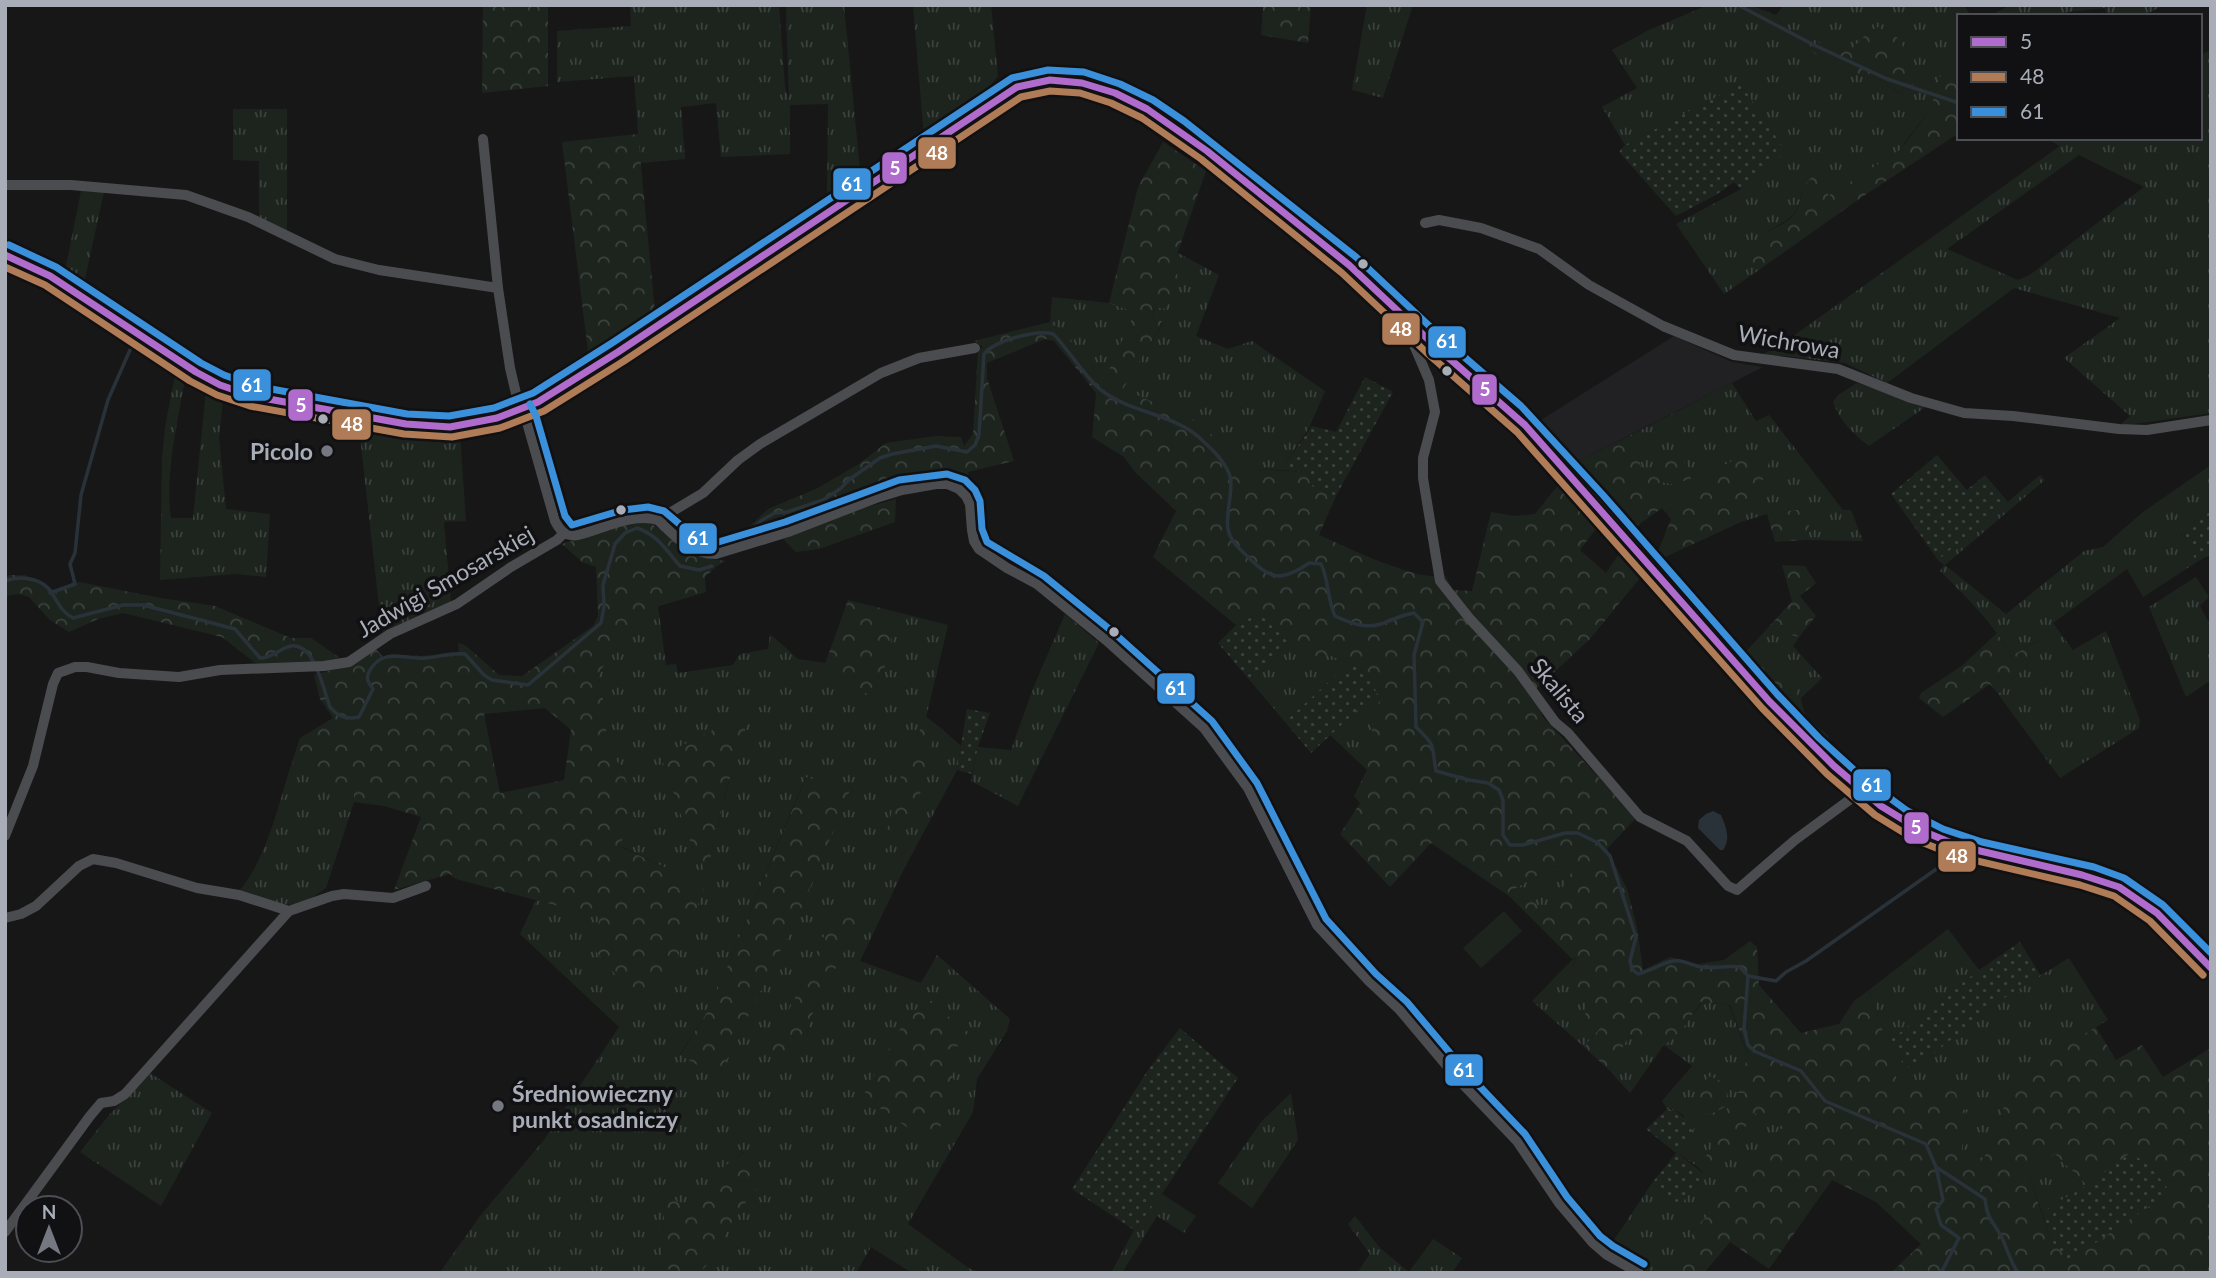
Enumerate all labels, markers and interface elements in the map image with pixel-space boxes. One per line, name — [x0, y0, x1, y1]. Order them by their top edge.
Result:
legend — [1957, 14, 2202, 140]
text: 5 — [2020, 28, 2032, 53]
text: 48 — [2020, 63, 2044, 88]
text: 61 — [2020, 98, 2044, 123]
line badge: 48 — [917, 136, 957, 170]
text: 48 — [926, 141, 948, 164]
line badge: 5 — [881, 151, 908, 185]
text: 5 — [889, 156, 901, 179]
line badge: 61 — [832, 167, 872, 201]
text: 61 — [841, 172, 863, 195]
unlabelled marker — [1356, 257, 1370, 271]
line badge: 48 — [1381, 312, 1421, 346]
text: 48 — [1390, 317, 1412, 340]
street label: Wichrowa — [1736, 318, 1842, 364]
line badge: 61 — [1427, 325, 1467, 359]
text: 61 — [1436, 329, 1458, 352]
unlabelled marker — [1440, 364, 1454, 378]
line badge: 61 — [232, 368, 272, 402]
text: 61 — [241, 373, 263, 396]
line badge: 5 — [1471, 373, 1498, 406]
text: 5 — [1479, 377, 1491, 400]
line badge: 5 — [287, 388, 314, 422]
text: 5 — [295, 393, 307, 416]
line badge: 48 — [331, 408, 372, 441]
unlabelled marker — [316, 412, 330, 426]
text: 48 — [341, 412, 363, 435]
place label: Picolo — [250, 437, 313, 465]
marker: Picolo — [319, 443, 335, 459]
unlabelled marker — [614, 503, 628, 517]
street label: Jadwigi Smosarskiej — [352, 519, 538, 643]
line badge: 61 — [678, 522, 718, 555]
text: 61 — [687, 526, 709, 549]
unlabelled marker — [1107, 625, 1121, 639]
street label: Skalista — [1525, 652, 1595, 728]
line badge: 61 — [1156, 672, 1196, 705]
text: 61 — [1165, 676, 1187, 699]
line badge: 61 — [1852, 768, 1892, 802]
text: 61 — [1861, 773, 1883, 796]
line badge: 5 — [1903, 811, 1930, 845]
text: 5 — [1910, 815, 1922, 838]
line badge: 48 — [1937, 840, 1977, 873]
text: 48 — [1946, 844, 1968, 867]
line badge: 61 — [1444, 1053, 1484, 1087]
text: 61 — [1453, 1058, 1475, 1081]
place label: Średniowieczny punkt osadniczy — [512, 1079, 679, 1133]
marker: Średniowieczny punkt osadniczy — [490, 1098, 506, 1114]
north arrow — [14, 1194, 84, 1264]
text: N — [42, 1200, 56, 1223]

